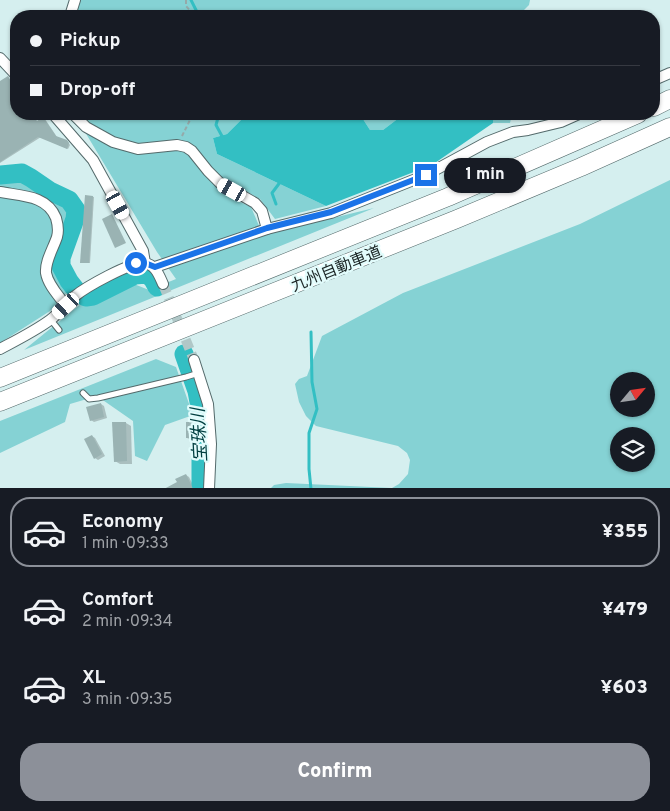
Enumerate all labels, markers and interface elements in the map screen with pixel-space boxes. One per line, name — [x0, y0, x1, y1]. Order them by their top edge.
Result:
text: Pickup — [60, 29, 120, 53]
text: Drop-off — [60, 78, 135, 102]
callout: 1 min — [444, 158, 526, 192]
route end — [415, 164, 437, 186]
text: 1 min — [465, 165, 505, 185]
car — [215, 176, 248, 204]
car — [104, 188, 131, 222]
street label: 九州自動車道 — [288, 243, 385, 297]
route start — [125, 252, 147, 274]
car — [49, 290, 82, 322]
north arrow — [610, 372, 655, 418]
map controls — [610, 372, 655, 472]
water label: 宝珠川 — [187, 405, 213, 462]
button: layers — [610, 427, 655, 472]
icon: car — [22, 510, 67, 555]
text: Economy — [82, 510, 163, 534]
text: ¥355 — [602, 520, 648, 544]
text: 1 min · 09:33 — [82, 534, 169, 554]
icon: car — [22, 588, 67, 633]
text: Comfort — [82, 588, 154, 612]
text: ¥479 — [602, 598, 648, 622]
text: 2 min · 09:34 — [82, 612, 173, 632]
icon: car — [22, 666, 67, 711]
text: XL — [82, 666, 105, 690]
text: ¥603 — [600, 676, 648, 700]
text: 3 min · 09:35 — [82, 690, 173, 710]
button: Confirm — [20, 743, 650, 801]

